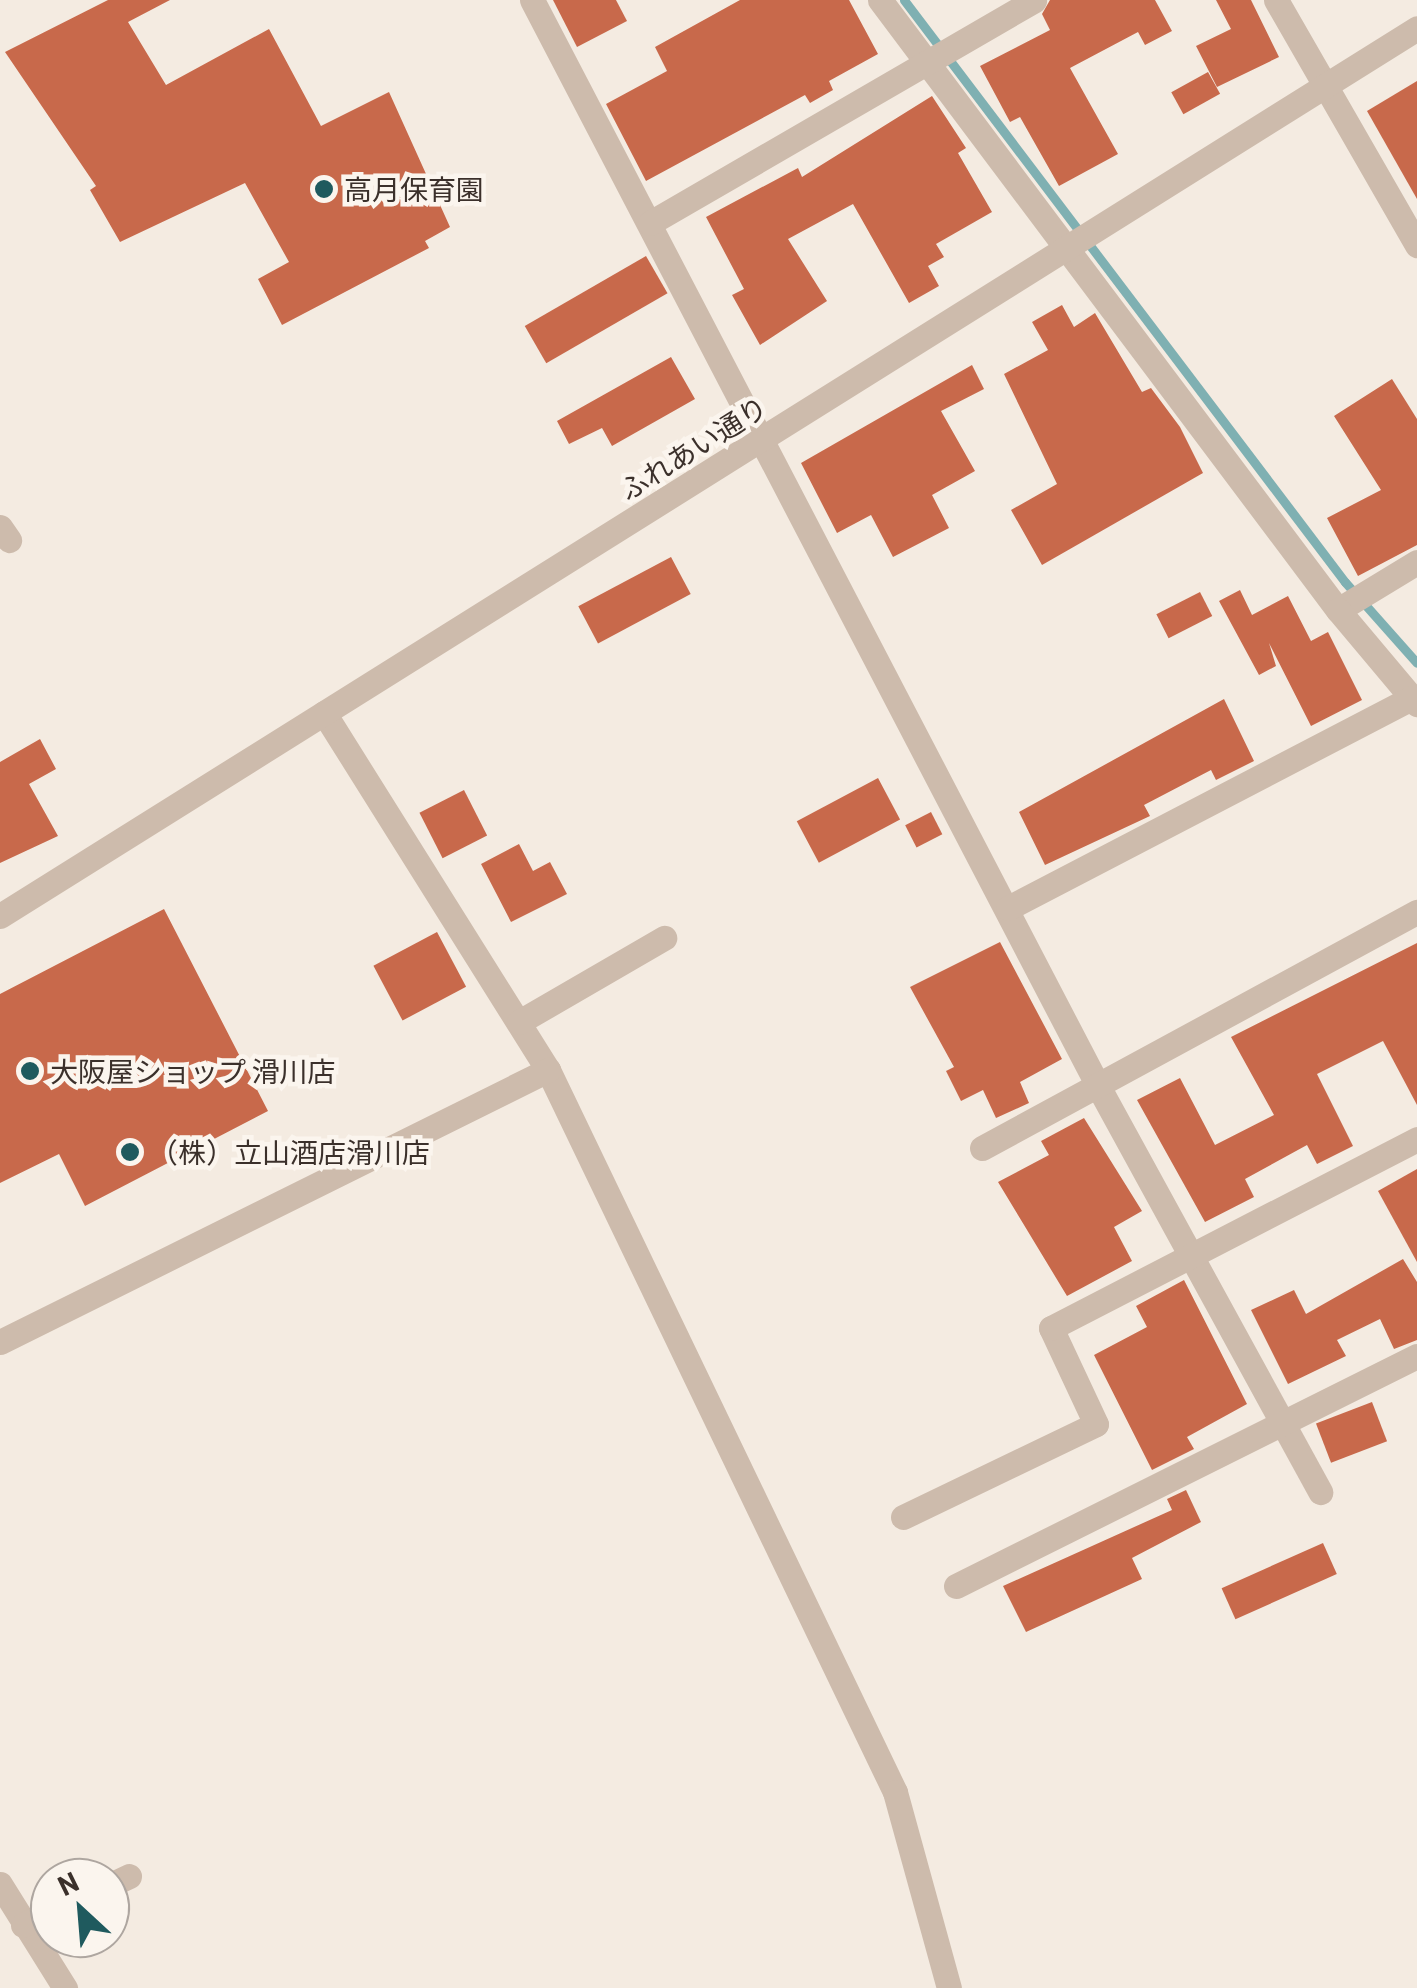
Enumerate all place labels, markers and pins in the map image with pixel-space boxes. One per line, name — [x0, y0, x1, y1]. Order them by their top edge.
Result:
place label: 高月保育園 — [344, 172, 484, 206]
marker: 高月保育園 — [313, 178, 335, 200]
place label: 大阪屋ショップ 滑川店 — [50, 1054, 336, 1088]
marker: 大阪屋ショップ 滑川店 — [19, 1060, 41, 1082]
place label: （株）立山酒店滑川店 — [150, 1135, 430, 1169]
marker: （株）立山酒店滑川店 — [119, 1141, 141, 1163]

